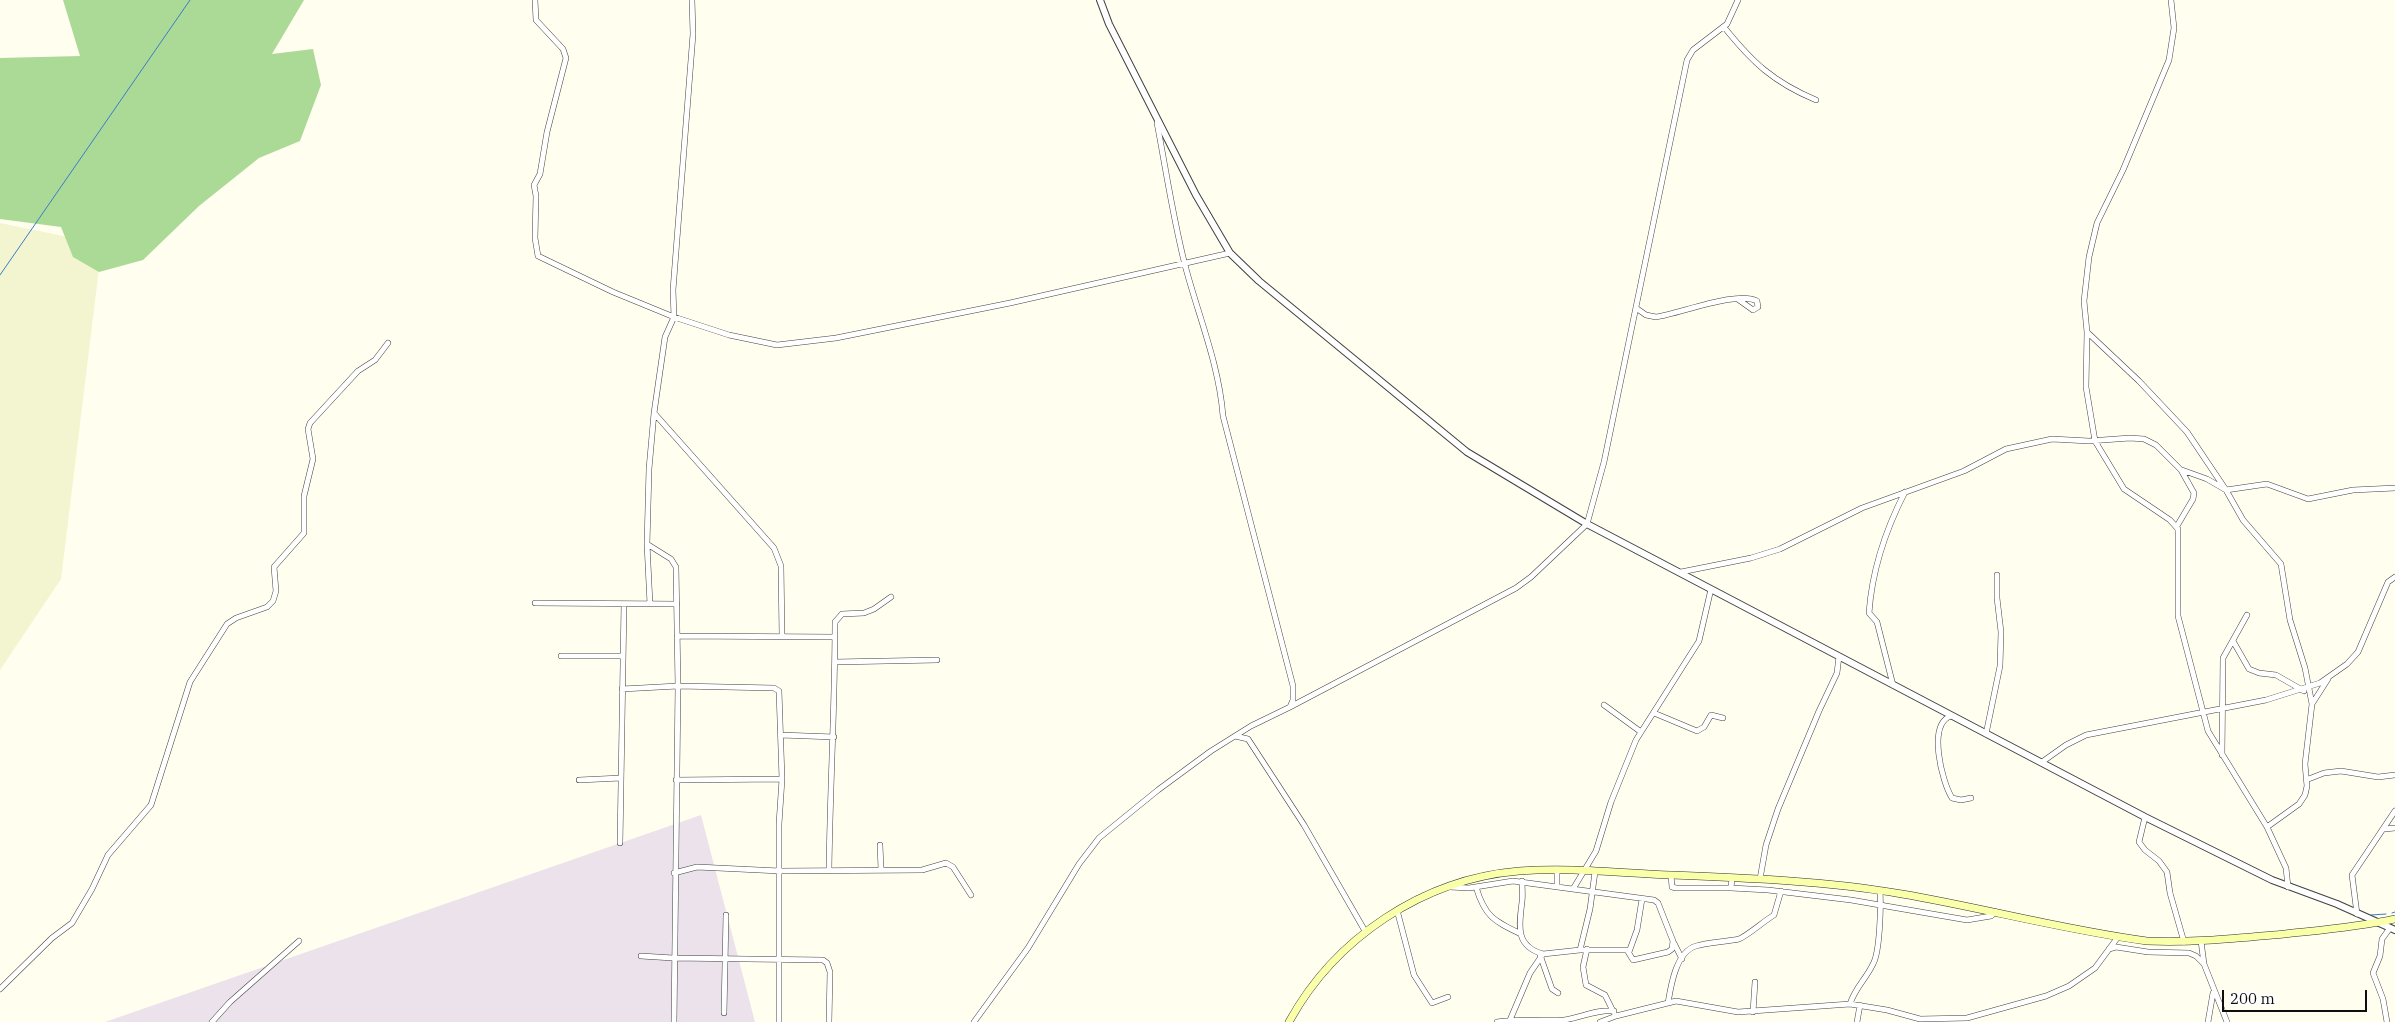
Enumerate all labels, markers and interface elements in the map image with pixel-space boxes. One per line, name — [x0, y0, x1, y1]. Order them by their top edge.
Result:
scale bar — [2225, 980, 2370, 1012]
text: 200 m — [2230, 989, 2275, 1008]

